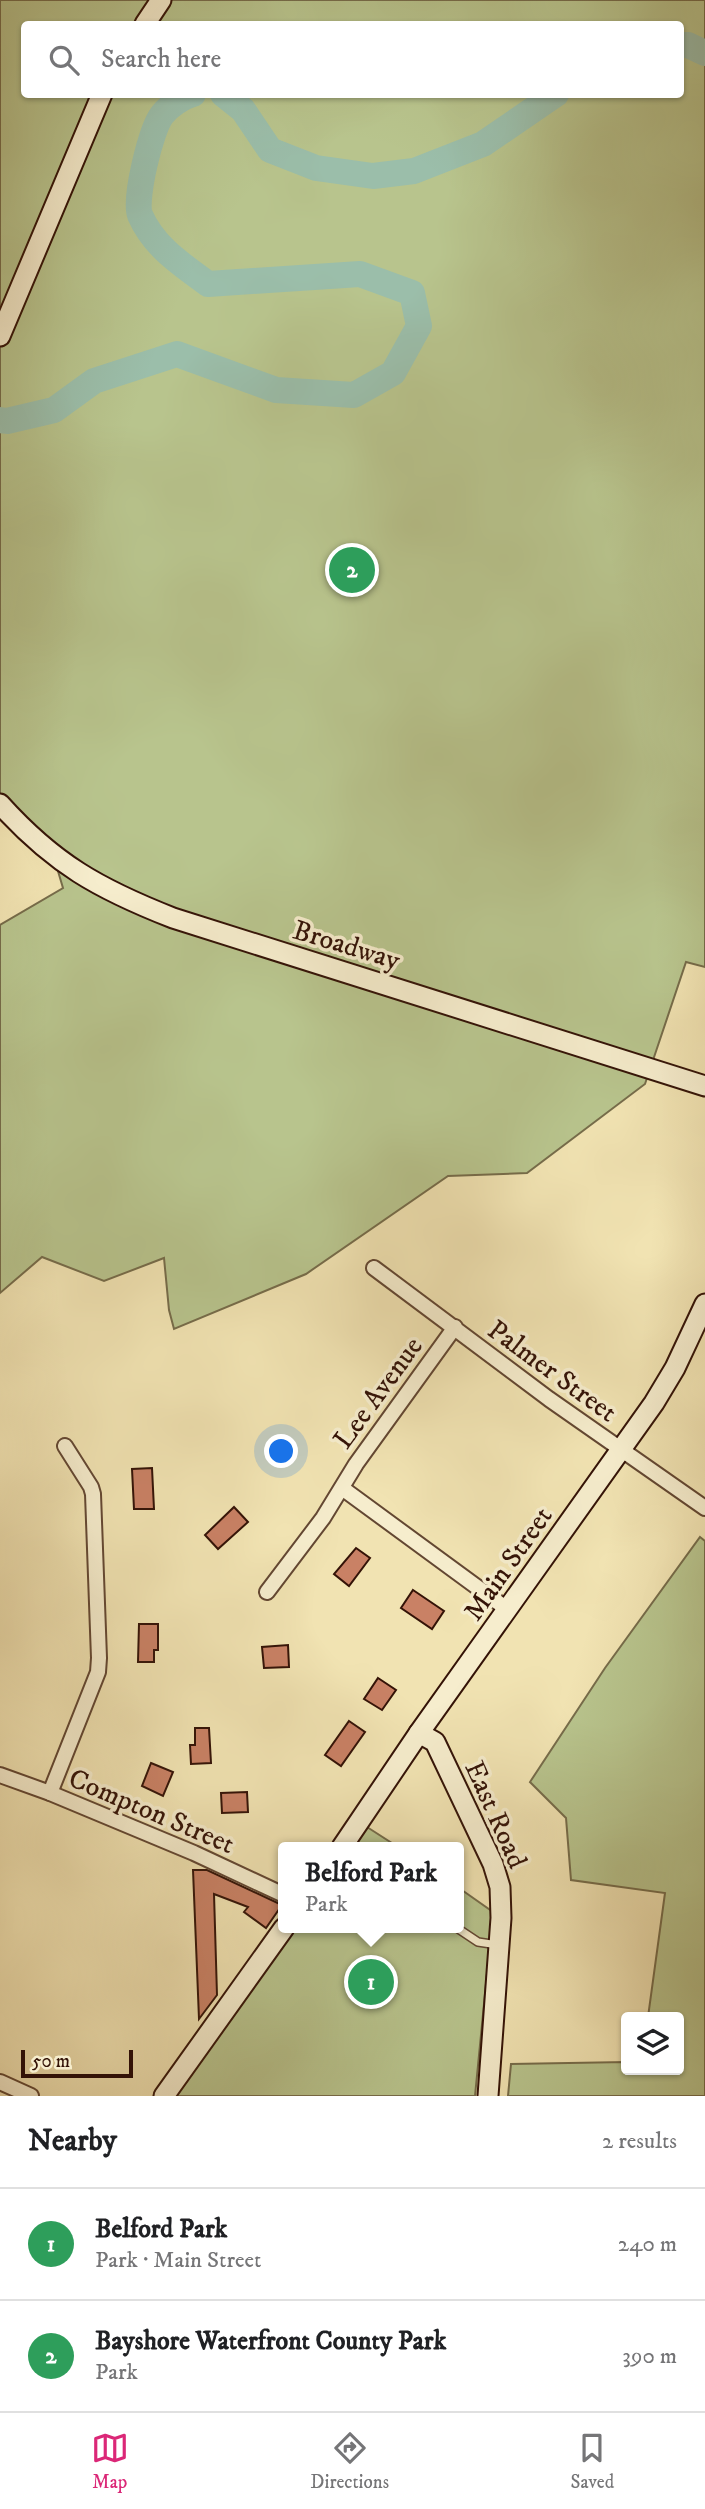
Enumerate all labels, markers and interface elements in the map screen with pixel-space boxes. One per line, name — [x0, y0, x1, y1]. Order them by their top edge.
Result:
search box — [21, 21, 684, 98]
icon: search — [45, 41, 83, 79]
text: Search here — [101, 43, 221, 76]
pin: 2 — [329, 544, 375, 596]
street label: Broadway — [289, 913, 405, 978]
street label: Palmer Street — [480, 1312, 624, 1430]
street label: Lee Avenue — [326, 1330, 431, 1456]
your location — [264, 1434, 298, 1468]
street label: Main Street — [456, 1500, 560, 1628]
street label: East Road — [456, 1755, 535, 1874]
street label: Compton Street — [63, 1761, 240, 1862]
popup — [278, 1842, 464, 1933]
text: Belford Park — [305, 1857, 437, 1890]
text: Park — [305, 1890, 348, 1919]
pin: 1 — [348, 1956, 394, 2008]
map controls — [621, 2012, 684, 2075]
button: layers — [621, 2012, 684, 2075]
scale bar — [21, 2047, 133, 2079]
text: 50 m — [32, 2050, 70, 2073]
text: Nearby — [28, 2123, 117, 2160]
text: 2 results — [602, 2127, 677, 2156]
text: Belford Park — [95, 2213, 227, 2246]
text: 1 — [47, 2230, 55, 2259]
text: 240 m — [618, 2230, 677, 2259]
text: Park · Main Street — [95, 2246, 261, 2275]
text: Bayshore Waterfront County Park — [95, 2325, 446, 2358]
text: 2 — [45, 2342, 57, 2371]
text: 390 m — [622, 2342, 677, 2371]
text: Park — [95, 2358, 138, 2387]
tab: Map — [91, 2429, 129, 2494]
tab: Directions — [310, 2429, 389, 2494]
tab: Saved — [571, 2429, 614, 2494]

